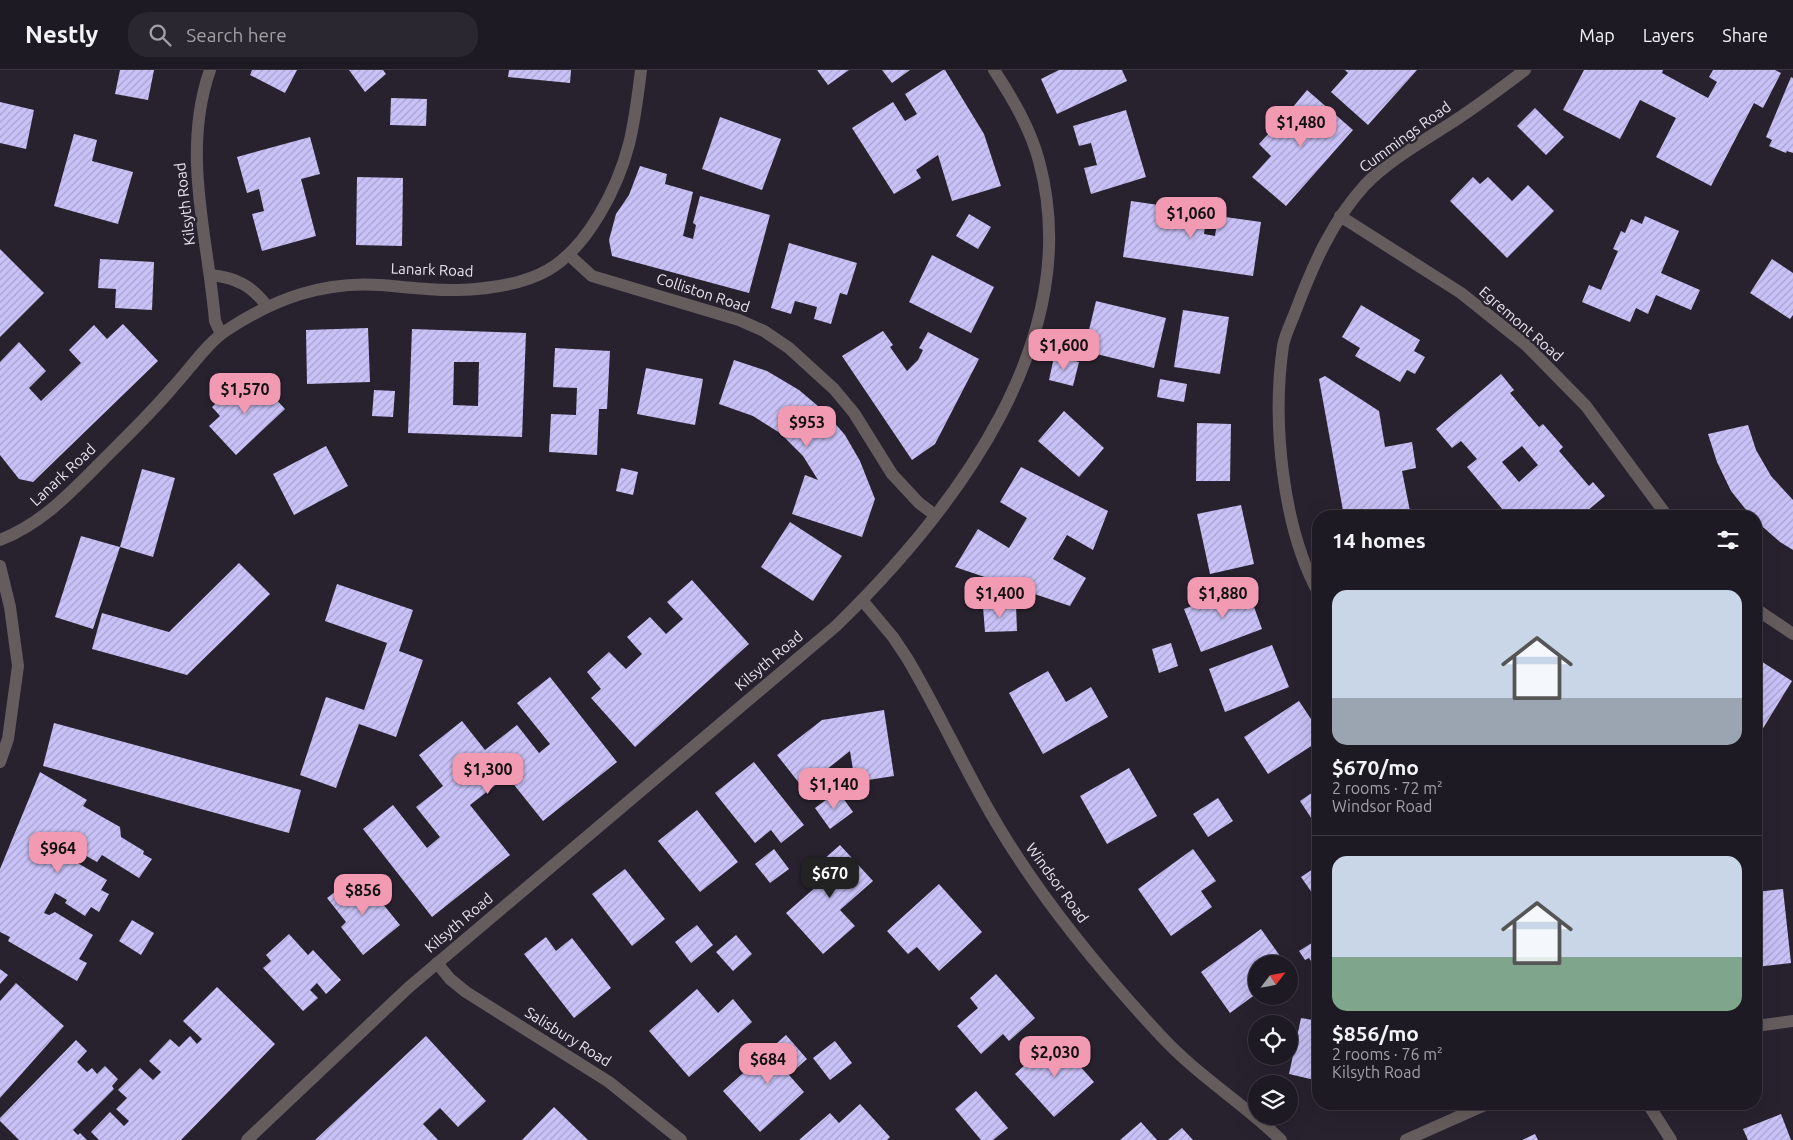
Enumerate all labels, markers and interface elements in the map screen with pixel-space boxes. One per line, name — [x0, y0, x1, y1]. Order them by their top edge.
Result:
search box — [128, 12, 478, 57]
text: Nestly — [25, 21, 98, 48]
icon: search — [146, 21, 174, 49]
text: Search here — [186, 24, 287, 46]
text: Map — [1579, 25, 1615, 45]
text: Layers — [1643, 25, 1694, 45]
text: Share — [1722, 25, 1768, 45]
street label: Cummings Road — [1356, 98, 1454, 175]
pin: $1,480 — [1260, 106, 1342, 148]
text: $1,480 — [1276, 113, 1326, 131]
street label: Kilsyth Road — [171, 162, 198, 246]
pin: $1,060 — [1150, 196, 1232, 239]
text: $1,060 — [1166, 204, 1216, 222]
street label: Lanark Road — [390, 260, 474, 279]
street label: Colliston Road — [654, 269, 752, 316]
street label: Egremont Road — [1476, 283, 1567, 364]
pin: $1,600 — [1023, 328, 1105, 371]
text: $1,600 — [1039, 336, 1089, 354]
pin: $1,570 — [204, 372, 286, 415]
text: $1,570 — [220, 380, 270, 398]
pin: $953 — [777, 406, 837, 448]
text: $953 — [789, 413, 825, 431]
street label: Lanark Road — [27, 440, 99, 509]
icon: filters — [1714, 526, 1742, 554]
text: 14 homes — [1332, 528, 1426, 552]
pin: $1,400 — [959, 576, 1041, 619]
pin: $1,880 — [1182, 576, 1264, 619]
text: $1,400 — [975, 584, 1025, 602]
text: $1,880 — [1198, 584, 1248, 602]
icon: home — [1492, 623, 1582, 713]
street label: Kilsyth Road — [731, 627, 806, 694]
pin: $1,300 — [447, 752, 529, 795]
text: $670/mo — [1332, 755, 1419, 779]
text: $1,300 — [463, 760, 513, 778]
pin: $1,140 — [793, 768, 875, 810]
text: $1,140 — [809, 775, 859, 793]
text: 2 rooms · 72 m² — [1332, 779, 1443, 797]
text: Windsor Road — [1332, 797, 1432, 815]
pin: $964 — [28, 832, 88, 874]
text: $964 — [40, 839, 76, 857]
street label: Windsor Road — [1023, 840, 1092, 926]
pin: $670 — [800, 856, 860, 899]
text: $670 — [812, 864, 848, 882]
pin: $856 — [333, 874, 393, 916]
text: $856 — [345, 881, 381, 899]
icon: home — [1492, 888, 1582, 978]
street label: Kilsyth Road — [421, 889, 496, 956]
north arrow — [1248, 955, 1298, 1005]
map controls — [1248, 955, 1298, 1125]
street label: Salisbury Road — [522, 1003, 614, 1070]
button: locate — [1248, 1015, 1298, 1065]
text: $856/mo — [1332, 1021, 1419, 1045]
pin: $2,030 — [1014, 1036, 1096, 1078]
pin: $684 — [738, 1042, 798, 1085]
text: $2,030 — [1030, 1043, 1080, 1061]
text: 2 rooms · 76 m² — [1332, 1045, 1443, 1063]
text: $684 — [750, 1050, 786, 1068]
text: Kilsyth Road — [1332, 1063, 1421, 1081]
button: layers — [1248, 1075, 1298, 1125]

